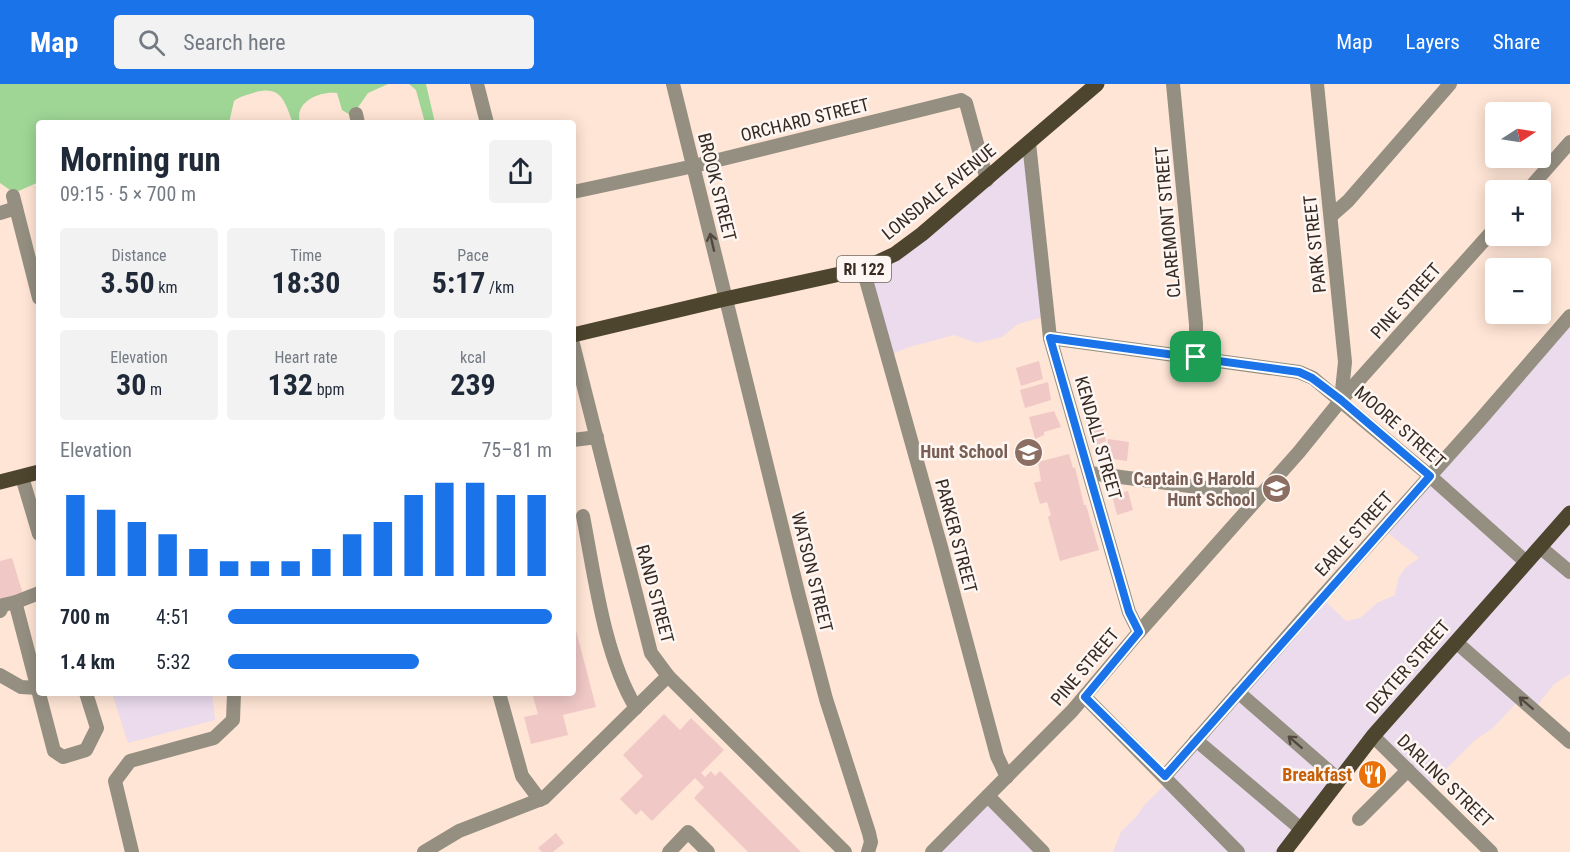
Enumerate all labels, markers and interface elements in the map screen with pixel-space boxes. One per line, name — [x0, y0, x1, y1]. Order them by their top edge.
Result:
search box — [114, 15, 534, 69]
text: Map — [30, 26, 78, 59]
icon: search — [135, 26, 168, 59]
text: Search here — [183, 30, 286, 55]
text: Map — [1336, 30, 1373, 54]
text: Layers — [1406, 30, 1460, 54]
text: Share — [1493, 30, 1540, 54]
street label: ORCHARD STREET — [738, 93, 871, 146]
north arrow — [1485, 102, 1551, 168]
map controls — [1485, 102, 1551, 324]
street label: BROOK STREET — [694, 131, 741, 243]
street label: LONSDALE AVENUE — [878, 139, 1000, 244]
text: Morning run — [60, 140, 221, 179]
button: share — [489, 140, 552, 203]
street label: CLAREMONT STREET — [1150, 145, 1185, 299]
button: + — [1485, 180, 1551, 246]
text: 09:15 · 5 × 700 m — [60, 182, 196, 206]
street label: PARK STREET — [1299, 194, 1330, 294]
one-way arrow — [705, 233, 717, 252]
text: Distance — [111, 246, 167, 265]
text: Time — [290, 246, 322, 265]
text: Pace — [457, 246, 489, 265]
road number: RI 122 — [837, 256, 891, 282]
button: − — [1485, 258, 1551, 324]
street label: PINE STREET — [1366, 259, 1445, 343]
text: 3.50 — [100, 265, 155, 300]
text: 18:30 — [272, 265, 340, 300]
text: 5:17 — [432, 265, 485, 300]
text: km — [155, 278, 178, 297]
text: /km — [485, 278, 514, 297]
pin — [1170, 331, 1221, 382]
icon: arrive — [1179, 340, 1212, 373]
text: Elevation — [110, 348, 168, 367]
text: Heart rate — [274, 348, 338, 367]
text: kcal — [460, 348, 486, 367]
text: 30 — [116, 367, 146, 402]
text: 132 — [268, 367, 313, 402]
text: 239 — [450, 367, 496, 402]
street label: KENDALL STREET — [1071, 374, 1126, 502]
text: m — [146, 380, 162, 399]
text: bpm — [313, 380, 344, 399]
street label: MOORE STREET — [1351, 381, 1450, 472]
school or university icon: Hunt School — [1013, 436, 1045, 468]
text: Elevation — [60, 438, 132, 462]
text: 75–81 m — [481, 438, 552, 462]
place label: Hunt School — [920, 441, 1008, 462]
place label: Captain G Harold Hunt School — [1134, 468, 1255, 510]
school or university icon: Captain G Harold Hunt School — [1260, 473, 1292, 505]
street label: PARKER STREET — [931, 477, 982, 595]
street label: EARLE STREET — [1310, 487, 1397, 580]
street label: WATSON STREET — [787, 510, 838, 634]
street label: RAND STREET — [632, 542, 679, 645]
text: 700 m — [60, 605, 110, 629]
text: 4:51 — [156, 605, 190, 629]
street label: DEXTER STREET — [1361, 616, 1454, 718]
street label: PINE STREET — [1046, 624, 1123, 710]
text: 1.4 km — [60, 650, 115, 674]
text: 5:32 — [156, 650, 190, 674]
one-way arrow — [1519, 696, 1534, 710]
street label: DARLING STREET — [1393, 730, 1497, 832]
one-way arrow — [1288, 735, 1303, 749]
restaurant icon: Breakfast — [1357, 759, 1389, 791]
place label: Breakfast — [1282, 764, 1352, 785]

